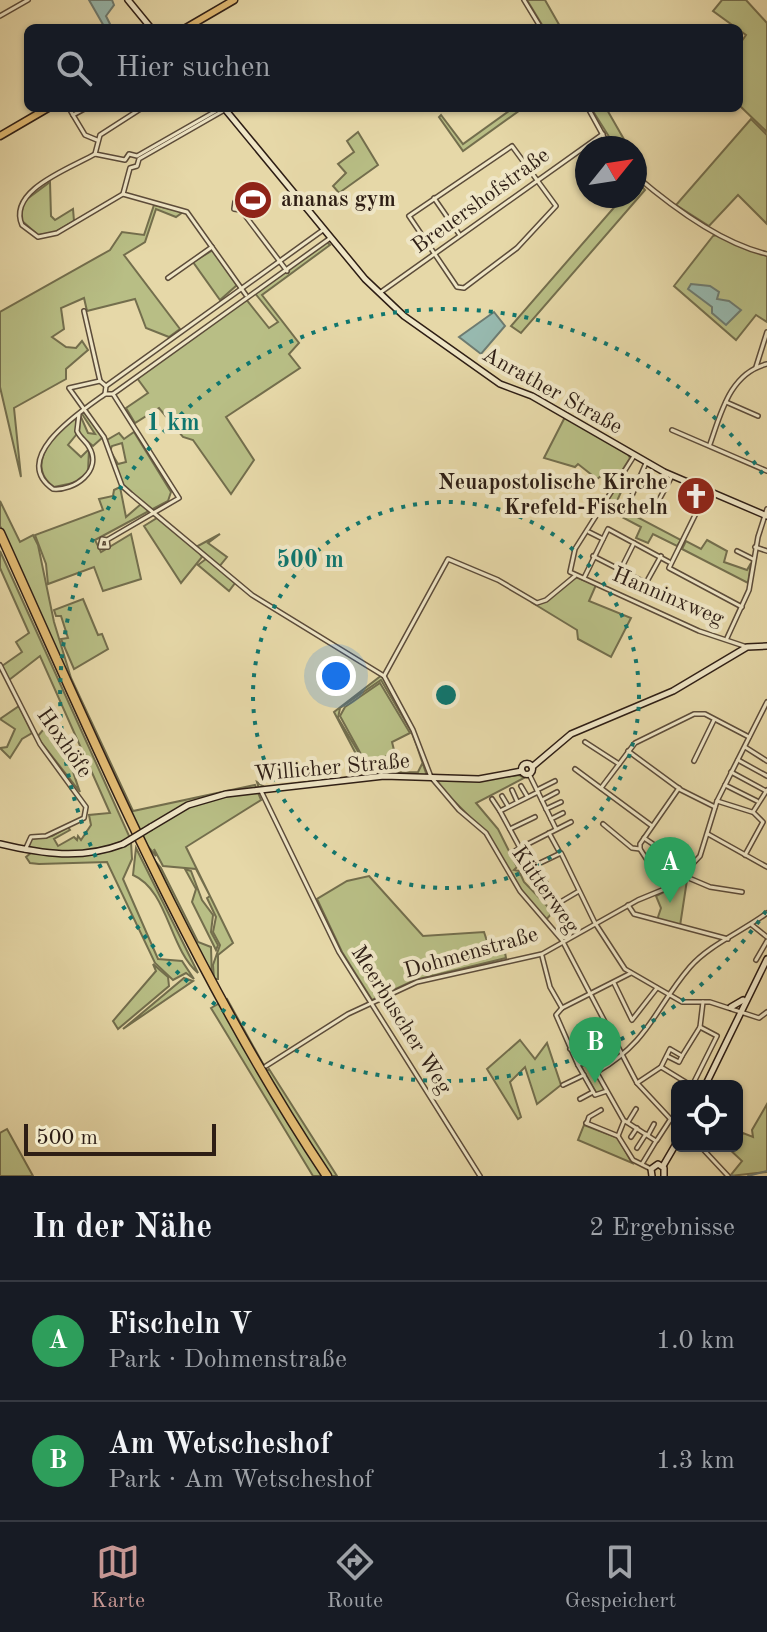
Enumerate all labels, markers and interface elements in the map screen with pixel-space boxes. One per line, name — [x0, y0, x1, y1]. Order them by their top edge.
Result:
search box — [24, 24, 743, 112]
icon: search — [52, 46, 96, 90]
text: Hier suchen — [116, 53, 271, 83]
north arrow — [575, 136, 647, 208]
street label: Breuershofstraße — [408, 144, 554, 258]
sports icon: ananas gym — [232, 179, 274, 221]
place label: ananas gym — [281, 189, 396, 211]
street label: Anrather Straße — [478, 343, 626, 439]
text: 1 km — [146, 412, 200, 436]
place label: Neuapostolische Kirche Krefeld-Fischeln — [438, 472, 668, 519]
church icon: Neuapostolische Kirche Krefeld-Fischeln — [675, 475, 717, 517]
text: 500 m — [276, 548, 344, 573]
street label: Hanninxweg — [609, 564, 727, 630]
your location — [316, 656, 356, 696]
centre of rings — [432, 681, 460, 709]
street label: Hoxhöfe — [32, 704, 96, 782]
street label: Willicher Straße — [253, 750, 411, 786]
pin: A — [644, 837, 696, 903]
street label: Kütterweg — [507, 842, 583, 938]
street label: Dohmenstraße — [401, 923, 541, 983]
street label: Meerbuscher Weg — [346, 942, 456, 1098]
pin: B — [569, 1017, 621, 1083]
map controls — [671, 1080, 743, 1152]
button: locate — [671, 1080, 743, 1152]
scale bar — [24, 1120, 216, 1156]
text: 500 m — [36, 1127, 98, 1149]
text: In der Nähe — [32, 1211, 212, 1245]
text: 2 Ergebnisse — [589, 1215, 735, 1241]
text: Fischeln V — [108, 1310, 252, 1340]
text: A — [48, 1328, 68, 1354]
text: 1.0 km — [656, 1328, 735, 1354]
text: Park · Dohmenstraße — [108, 1347, 347, 1373]
text: Am Wetscheshof — [108, 1430, 331, 1460]
text: B — [49, 1448, 67, 1474]
text: 1.3 km — [656, 1448, 735, 1474]
text: Park · Am Wetscheshof — [108, 1467, 373, 1493]
tab: Karte — [91, 1540, 145, 1615]
tab: Route — [327, 1540, 383, 1615]
tab: Gespeichert — [565, 1540, 676, 1615]

